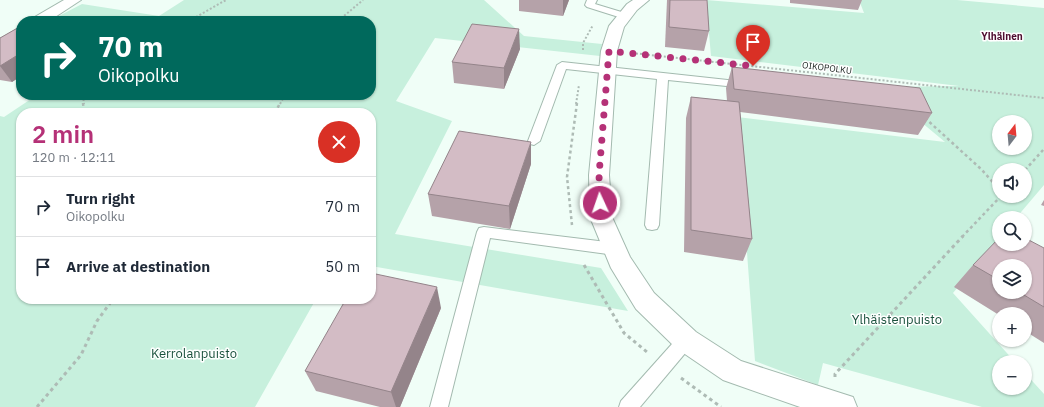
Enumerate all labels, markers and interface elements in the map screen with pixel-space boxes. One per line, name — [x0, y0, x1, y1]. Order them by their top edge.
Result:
pin — [736, 25, 770, 66]
text: 70 m — [98, 28, 163, 65]
district label: Ylhäinen — [981, 30, 1023, 43]
icon: arrive — [742, 31, 764, 53]
icon: right — [32, 32, 84, 84]
street label: OIKOPOLKU — [802, 59, 853, 76]
text: Oikopolku — [98, 64, 179, 87]
north arrow — [992, 115, 1032, 155]
map controls — [992, 115, 1032, 395]
text: 2 min — [32, 118, 94, 150]
button: close — [318, 121, 360, 163]
text: 120 m · 12:11 — [32, 149, 115, 166]
button: sound — [992, 163, 1032, 203]
position arrow — [579, 182, 621, 224]
text: Turn right — [66, 189, 135, 208]
icon: right — [32, 196, 54, 218]
text: 70 m — [325, 197, 360, 216]
text: Oikopolku — [66, 208, 125, 225]
button: search — [992, 211, 1032, 251]
icon: arrive — [32, 256, 54, 278]
text: Arrive at destination — [66, 257, 210, 276]
text: 50 m — [325, 257, 360, 276]
button: layers — [992, 259, 1032, 299]
button: + — [992, 307, 1032, 347]
park label: Ylhäistenpuisto — [852, 311, 942, 328]
park label: Kerrolanpuisto — [151, 345, 237, 362]
button: − — [992, 355, 1032, 395]

